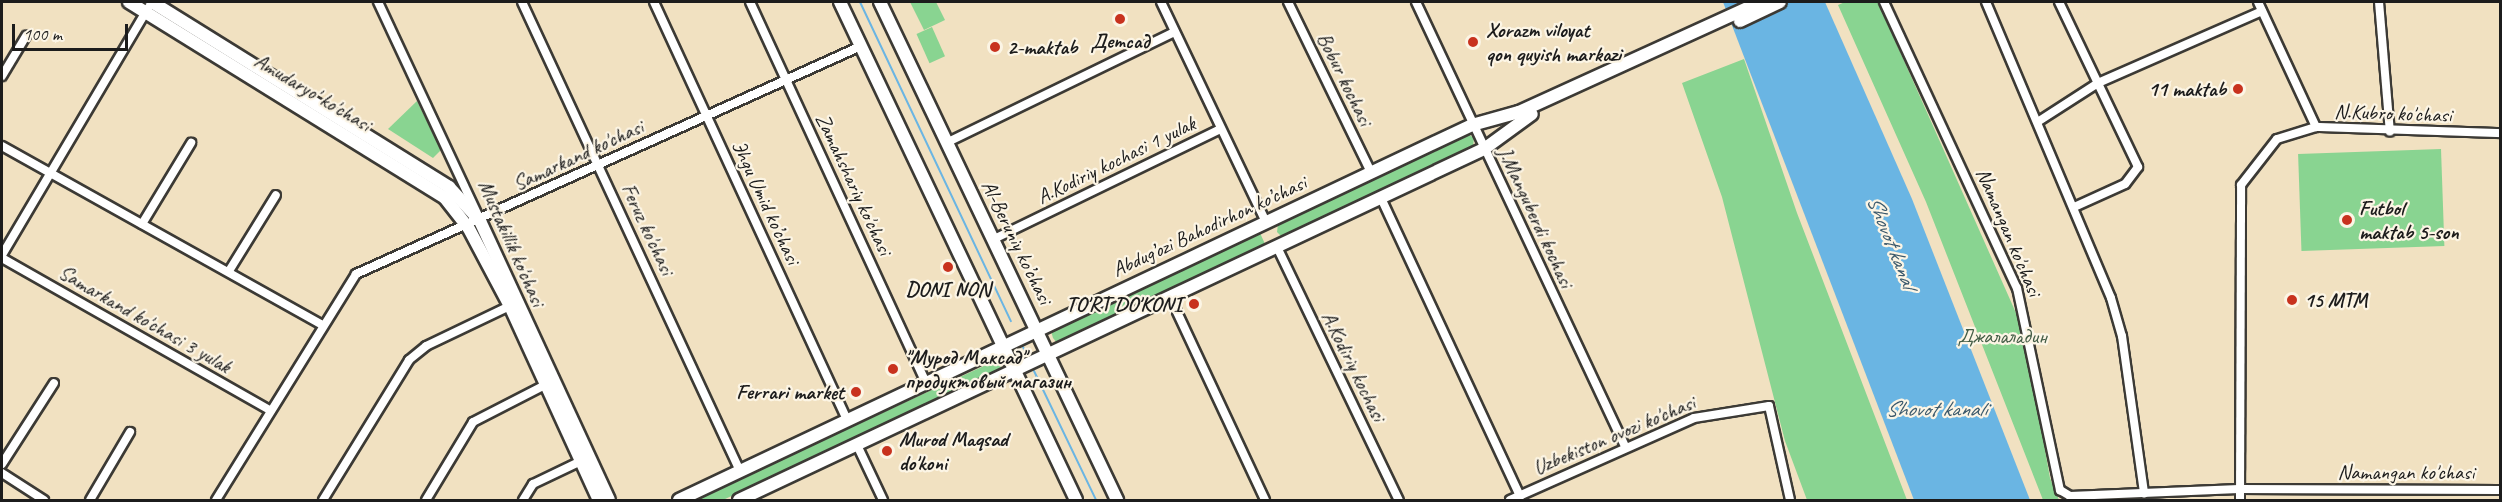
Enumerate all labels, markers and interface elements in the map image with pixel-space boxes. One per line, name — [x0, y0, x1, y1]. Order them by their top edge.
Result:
scale bar — [15, 12, 130, 50]
marker: Детсад — [1113, 12, 1127, 26]
place label: Xorazm viloyat qon quyish markazi — [1486, 17, 1621, 67]
text: 100 m — [23, 23, 62, 45]
place label: Детсад — [1090, 28, 1150, 54]
street label: Bobur kochasi — [1312, 29, 1378, 129]
marker: Xorazm viloyat qon quyish markazi — [1464, 33, 1482, 51]
place label: 2-maktab — [1007, 34, 1077, 60]
marker: 2-maktab — [988, 40, 1002, 54]
street label: Amudaryo' ko'chasi — [250, 47, 376, 137]
place label: 11 maktab — [2148, 76, 2226, 102]
marker: 11 maktab — [2231, 82, 2245, 96]
street label: N.Kubro ko'chasi — [2334, 98, 2452, 128]
street label: Zamahshariy ko'chasi — [810, 109, 898, 259]
street label: A.Kodiriy kochasi 1 yulak — [1033, 111, 1199, 209]
street label: Samarkand ko'chasi — [509, 114, 647, 196]
street label: Эhgu Umid ko’chasi — [726, 136, 806, 268]
street label: J.Manguberdi kochasi — [1492, 143, 1580, 291]
street label: Namangan ko'chasi — [1971, 164, 2047, 300]
street label: Abdug’ozi Bahodirhon ko’chasi — [1107, 170, 1311, 282]
street label: Mustakillik ko'chasi — [473, 176, 551, 310]
street label: Al-Beruniy ko’chasi — [976, 176, 1058, 308]
street label: Feruz ko'chasi — [616, 179, 680, 279]
water label: Shovot kanal — [1861, 192, 1921, 292]
place label: Futbol maktab 5-son — [2359, 195, 2459, 245]
marker: Futbol maktab 5-son — [2340, 213, 2354, 227]
street label: Samarkand ko'chasi 3 yulak — [54, 259, 236, 379]
marker: DONI NON — [941, 260, 955, 274]
place label: DONI NON — [906, 276, 990, 302]
place label: 15 MTM — [2304, 287, 2367, 313]
place label: TO'RT DO'KONI — [1066, 291, 1182, 317]
marker: 15 MTM — [2285, 293, 2299, 307]
marker: TO'RT DO'KONI — [1187, 297, 1201, 311]
street label: A.Kodiriy kochasi — [1317, 307, 1391, 425]
park label: Джалаладин — [1957, 323, 2047, 349]
place label: "Мурод Максад" продуктовый магазин — [905, 344, 1071, 394]
marker: "Мурод Максад" продуктовый магазин — [886, 362, 900, 376]
place label: Ferrari market — [736, 379, 844, 405]
marker: Ferrari market — [849, 385, 863, 399]
street label: Uzbekiston ovozi ko'chasi — [1529, 390, 1699, 480]
water label: Shovot kanali — [1886, 397, 1986, 423]
place label: Murod Maqsad do'koni — [899, 426, 1008, 476]
marker: Murod Maqsad do'koni — [880, 444, 894, 458]
street label: Namangan ko'chasi — [2338, 459, 2474, 485]

